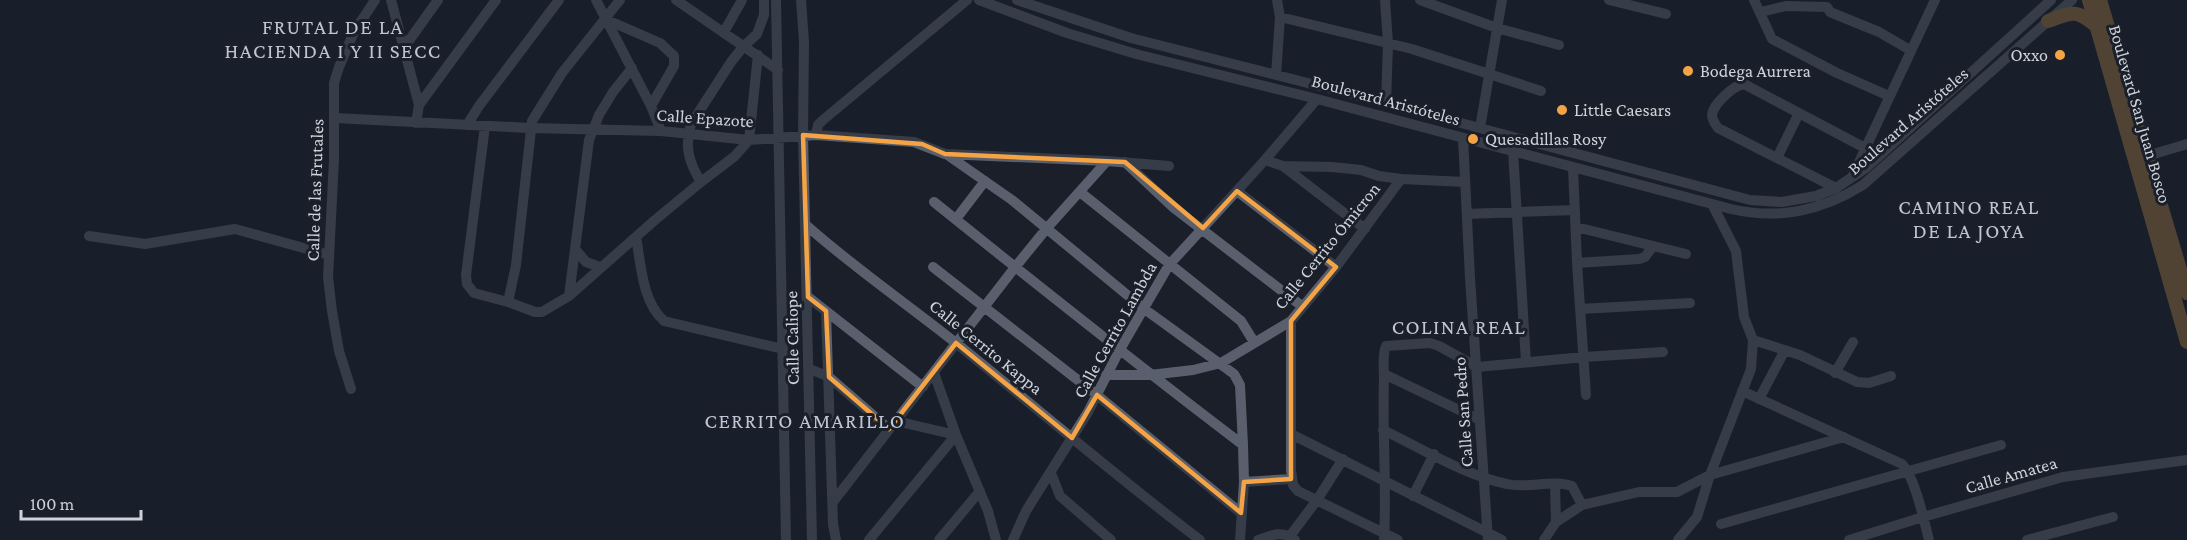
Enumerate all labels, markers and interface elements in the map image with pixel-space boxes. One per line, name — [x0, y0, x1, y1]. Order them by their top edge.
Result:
district label: FRUTAL DE LA HACIENDA I Y II SECC — [224, 15, 442, 63]
street label: Boulevard San Juan Bosco — [2105, 23, 2175, 206]
place label: Oxxo — [2010, 45, 2048, 65]
marker: Oxxo — [2053, 48, 2067, 62]
place label: Bodega Aurrera — [1700, 61, 1811, 81]
street label: Boulevard Aristóteles — [1844, 63, 1972, 179]
marker: Bodega Aurrera — [1681, 64, 1695, 78]
street label: Boulevard Aristóteles — [1310, 71, 1462, 129]
place label: Little Caesars — [1574, 100, 1671, 120]
marker: Little Caesars — [1555, 103, 1569, 117]
street label: Calle Epazote — [656, 105, 754, 131]
street label: Calle de las Frutales — [303, 118, 327, 262]
place label: Quesadillas Rosy — [1485, 129, 1607, 149]
marker: Quesadillas Rosy — [1466, 132, 1480, 146]
street label: Calle Cerrito Ómicron — [1270, 178, 1384, 313]
district label: CAMINO REAL DE LA JOYA — [1898, 195, 2040, 243]
street label: Calle Cerrito Lambda — [1069, 258, 1161, 402]
street label: Calle Caliope — [781, 291, 803, 385]
street label: Calle Cerrito Kappa — [926, 295, 1046, 399]
district label: COLINA REAL — [1392, 315, 1526, 339]
street label: Calle San Pedro — [1449, 356, 1477, 468]
district label: CERRITO AMARILLO — [705, 409, 905, 433]
street label: Calle Amatea — [1963, 452, 2059, 498]
scale bar — [21, 483, 141, 521]
text: 100 m — [30, 494, 75, 514]

